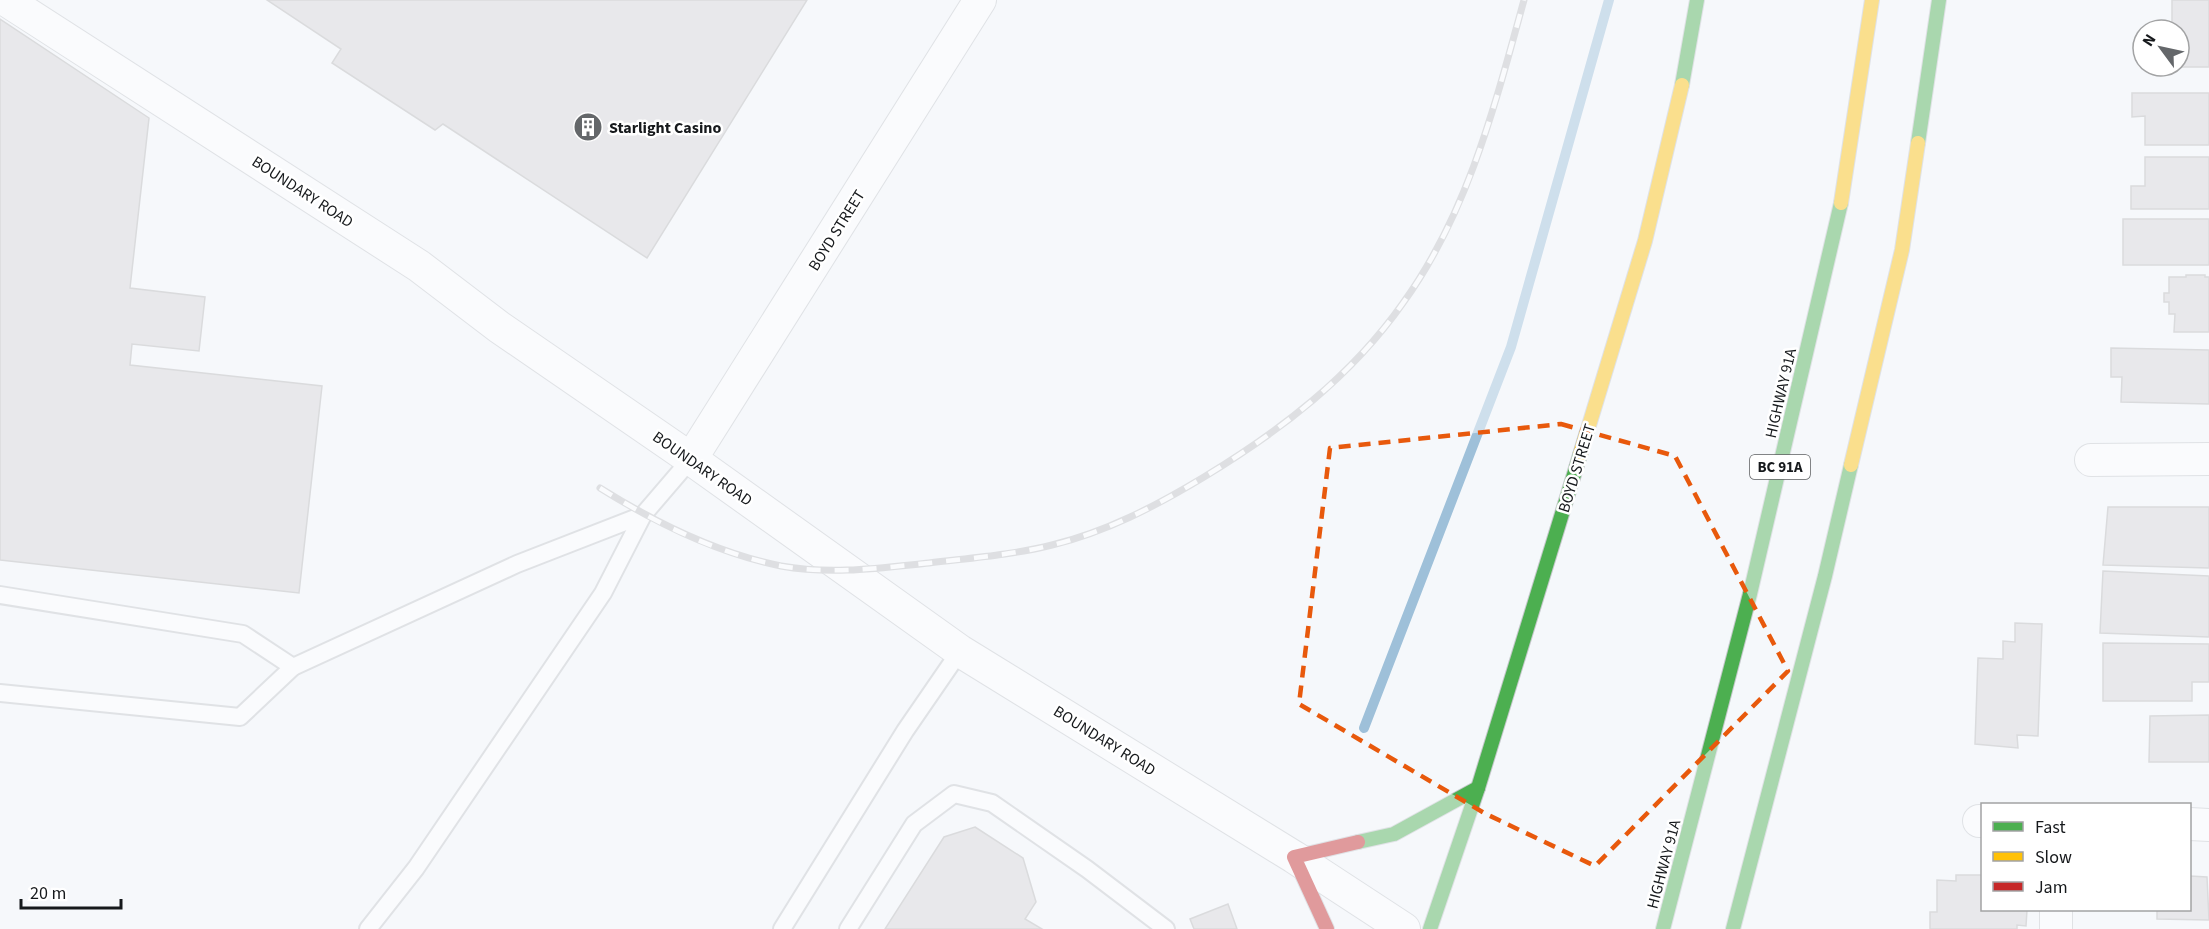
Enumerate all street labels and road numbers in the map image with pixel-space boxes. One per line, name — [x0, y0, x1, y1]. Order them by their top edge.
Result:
street label: BOUNDARY ROAD — [247, 151, 358, 233]
street label: BOYD STREET — [803, 185, 871, 275]
street label: HIGHWAY 91A — [1760, 346, 1802, 440]
street label: BOYD STREET — [1553, 421, 1601, 515]
street label: BOUNDARY ROAD — [648, 426, 757, 511]
road number: BC 91A — [1750, 455, 1810, 479]
street label: BOUNDARY ROAD — [1049, 700, 1160, 781]
street label: HIGHWAY 91A — [1642, 817, 1686, 911]

